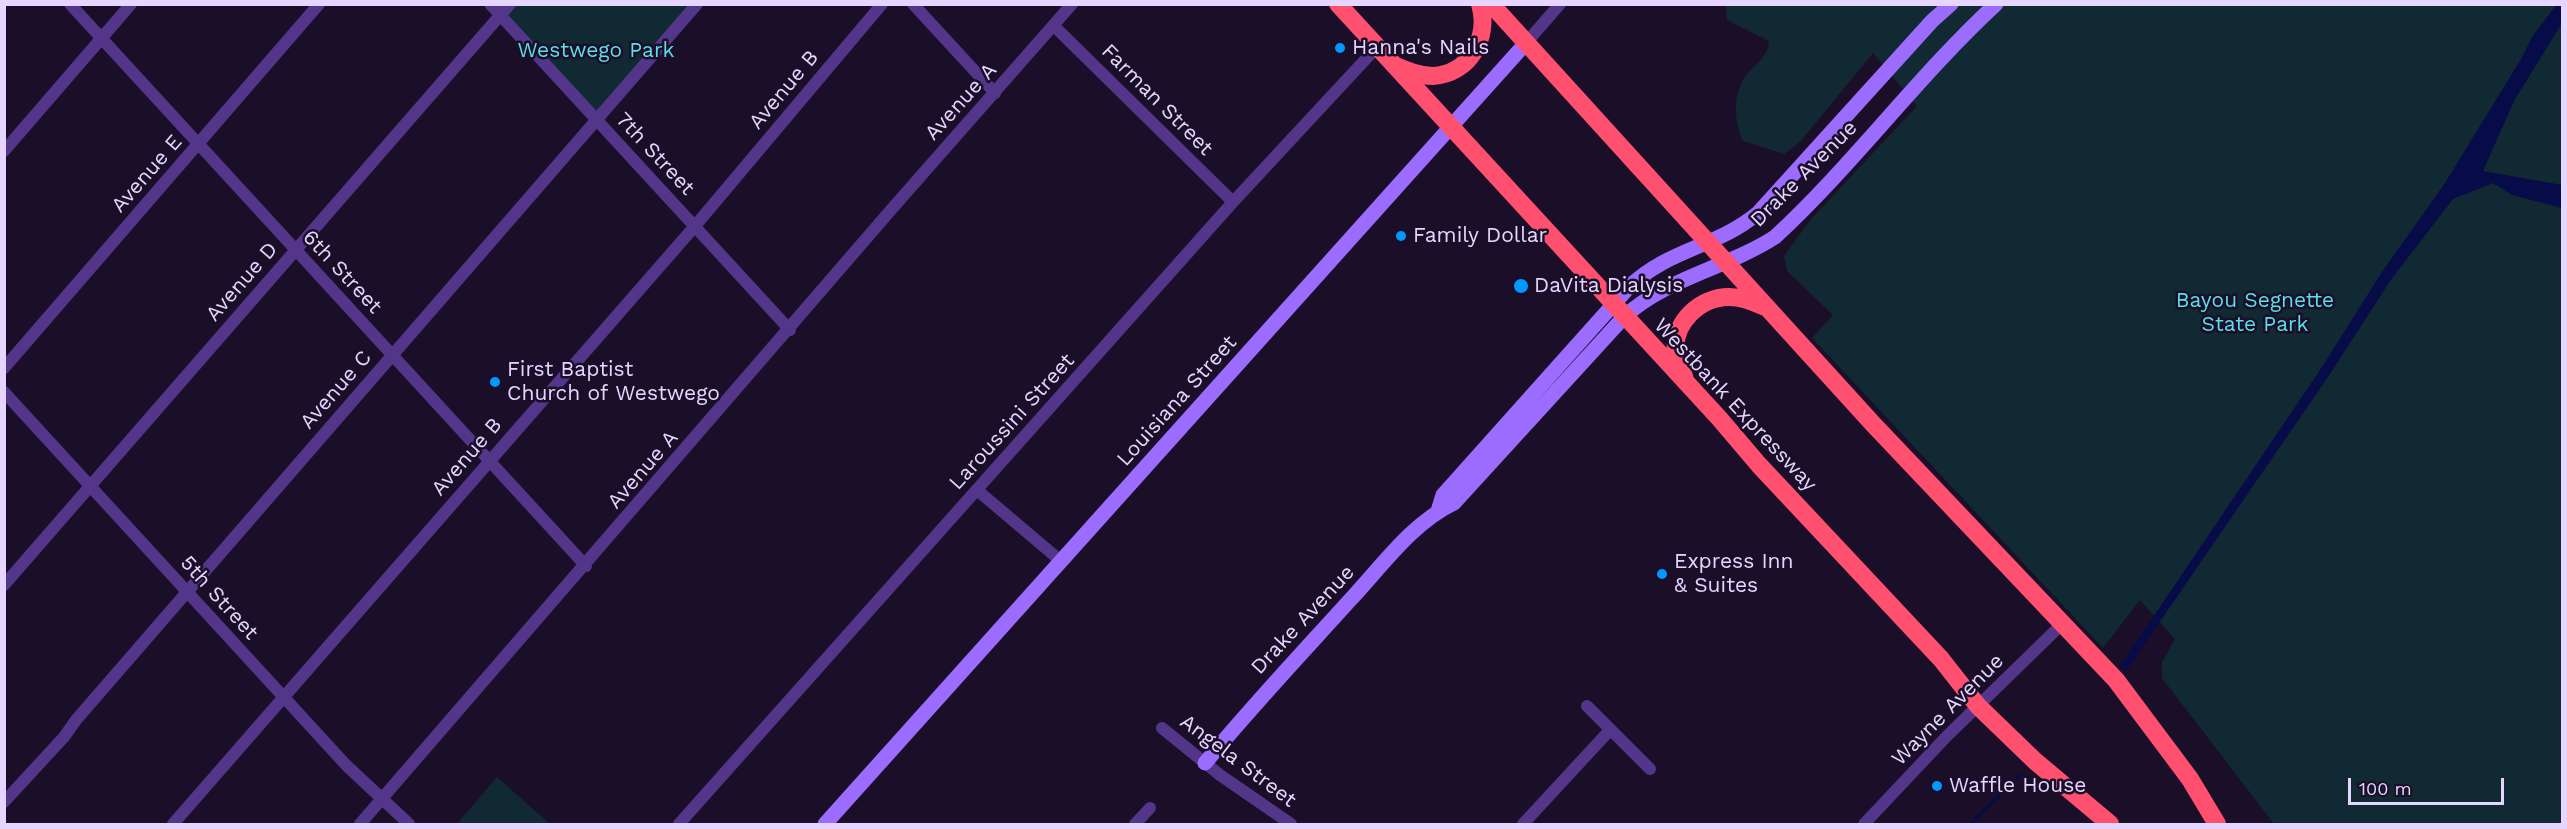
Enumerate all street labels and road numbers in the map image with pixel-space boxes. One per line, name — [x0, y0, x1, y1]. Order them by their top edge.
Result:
street label: Farman Street — [1096, 39, 1218, 161]
street label: Avenue B — [744, 45, 824, 135]
street label: Avenue A — [920, 58, 1002, 146]
street label: 7th Street — [610, 107, 700, 201]
street label: Drake Avenue — [1745, 115, 1863, 233]
street label: Avenue E — [106, 130, 188, 218]
street label: 6th Street — [297, 225, 387, 319]
street label: Avenue D — [201, 237, 283, 327]
street label: Westbank Expressway — [1648, 313, 1822, 497]
street label: Louisiana Street — [1112, 330, 1242, 472]
street label: Avenue C — [295, 346, 377, 434]
street label: Laroussini Street — [944, 349, 1080, 495]
street label: Avenue B — [426, 413, 508, 501]
street label: Avenue A — [602, 426, 684, 514]
street label: 5th Street — [175, 551, 263, 645]
street label: Drake Avenue — [1246, 560, 1360, 680]
street label: Wayne Avenue — [1887, 649, 2009, 771]
street label: Angela Street — [1175, 709, 1301, 813]

